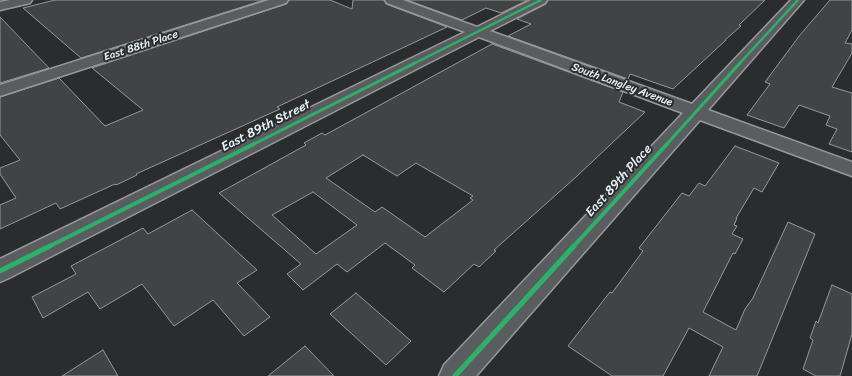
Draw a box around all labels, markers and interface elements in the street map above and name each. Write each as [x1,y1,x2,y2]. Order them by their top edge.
street label: East 88th Place [102,28,180,64]
street label: South Langley Avenue [570,61,674,109]
street label: East 89th Street [219,97,313,155]
street label: East 89th Place [583,142,655,220]

